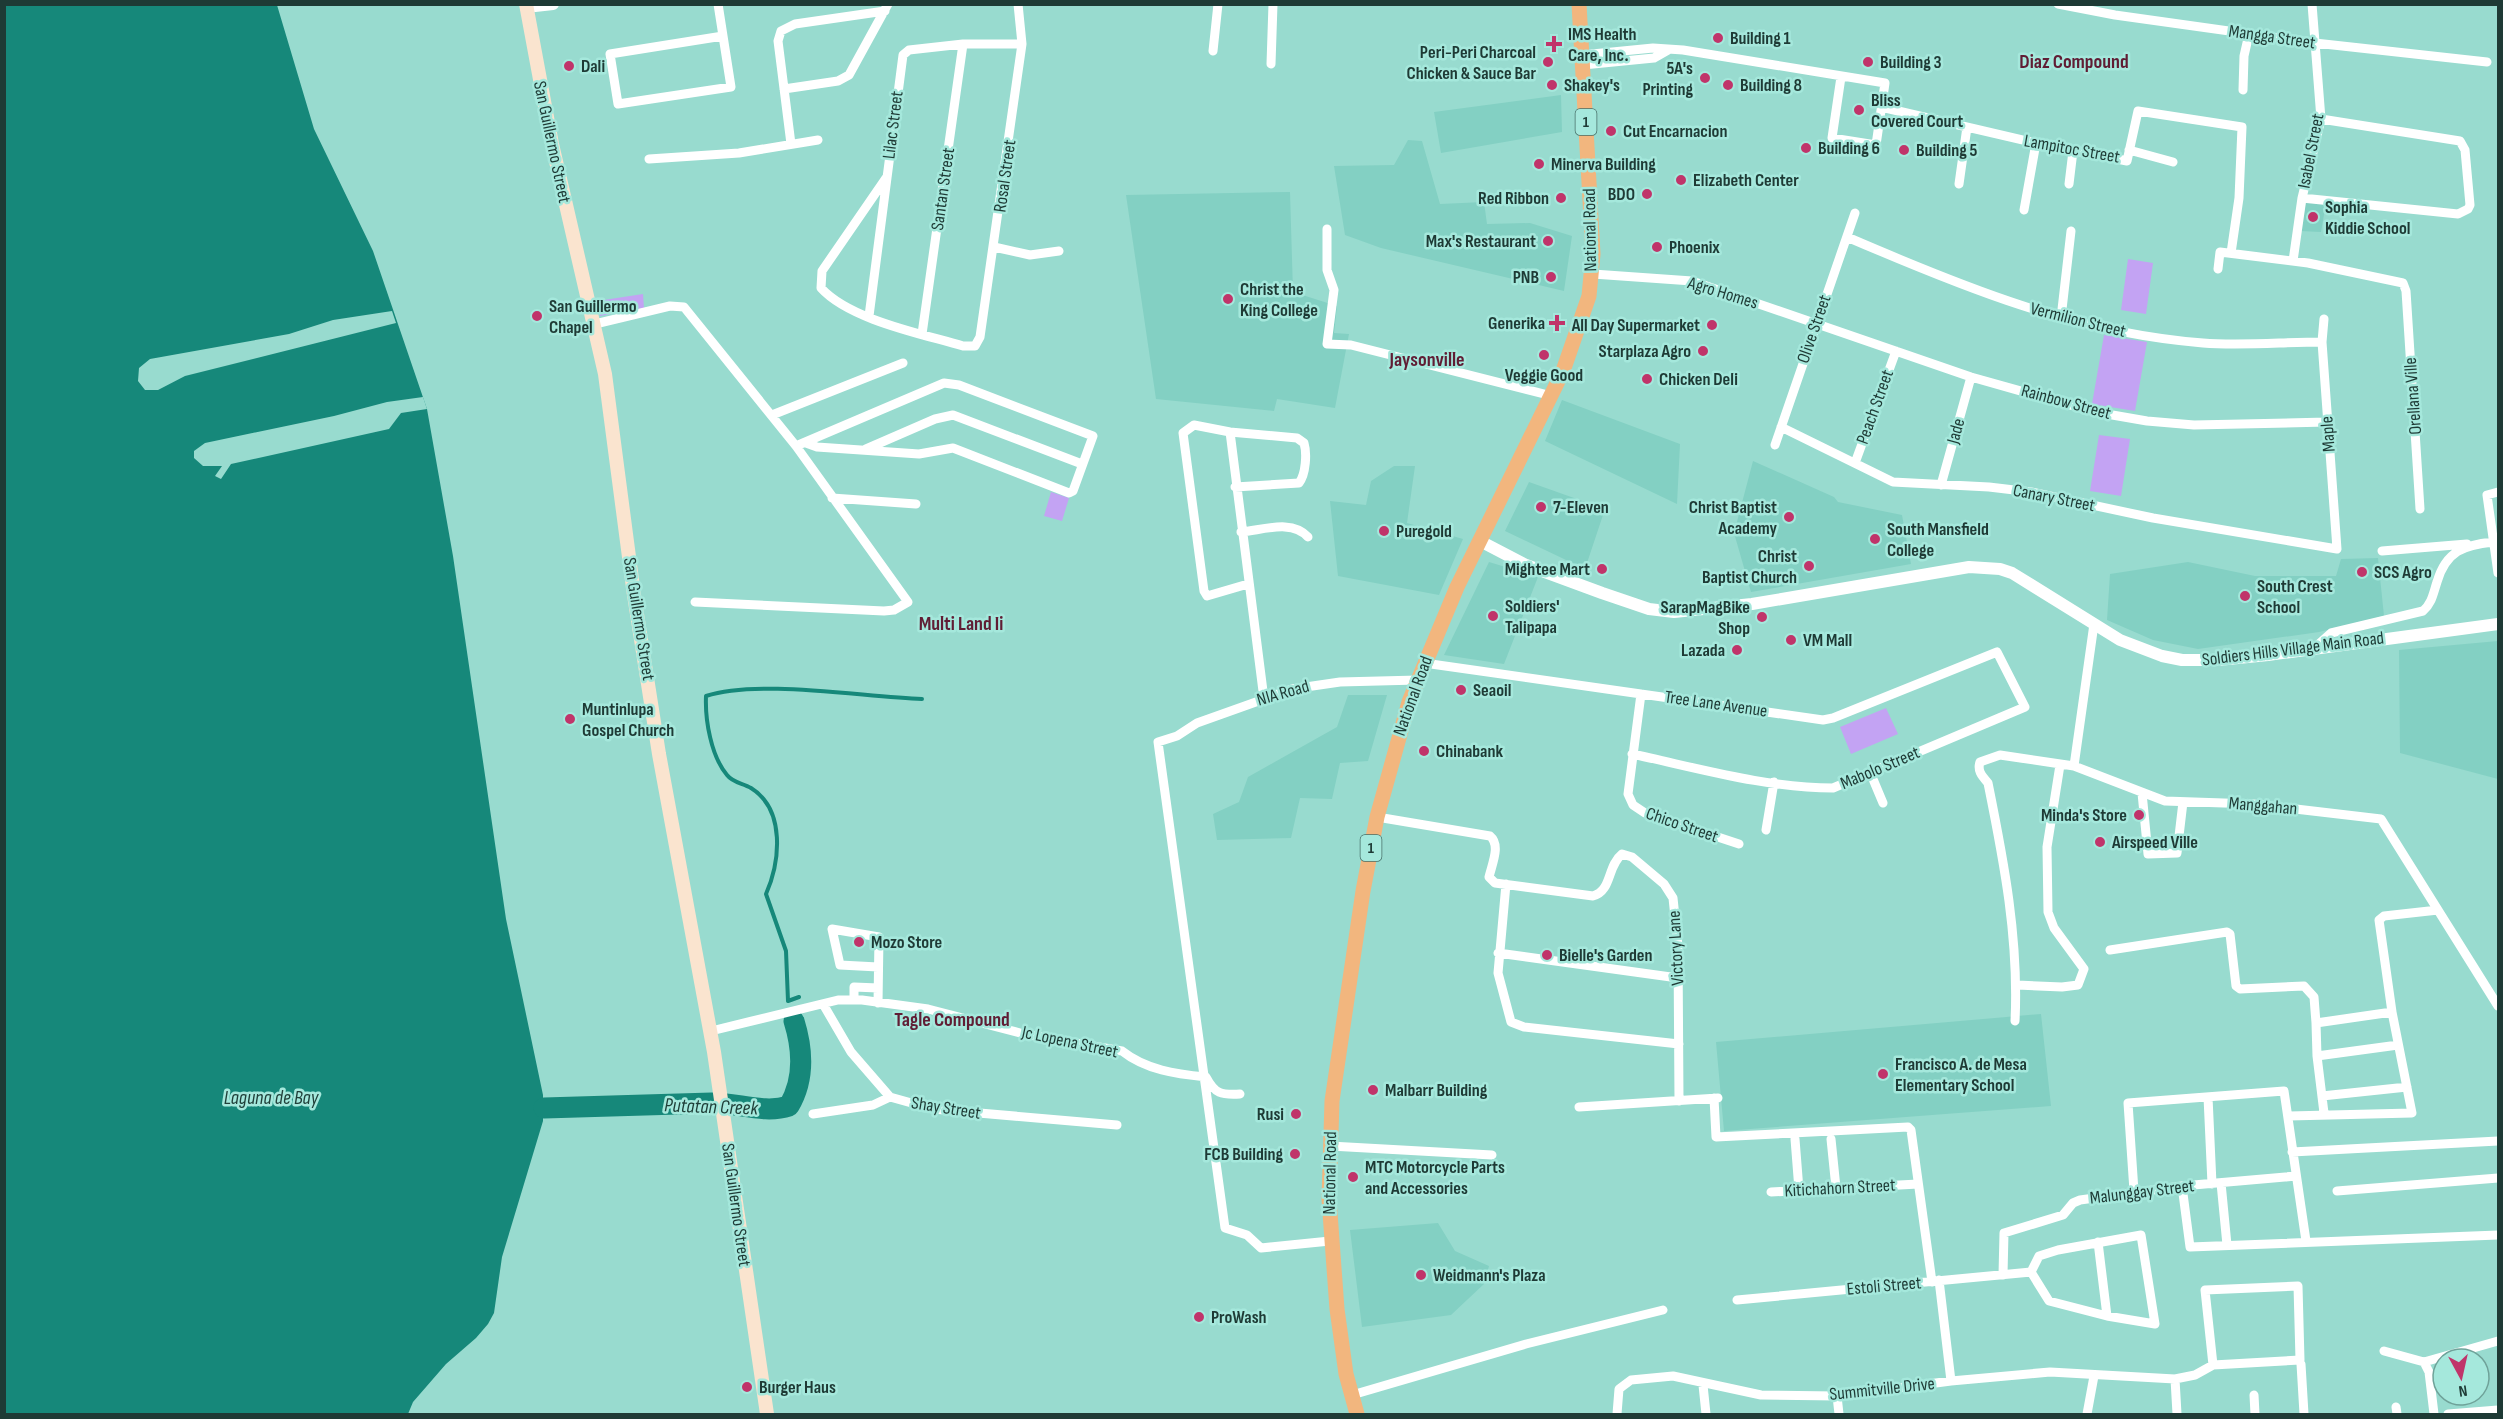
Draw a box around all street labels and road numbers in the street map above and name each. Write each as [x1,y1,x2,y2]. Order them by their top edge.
street label: Mangga Street [2227,21,2317,54]
street label: San Guillermo Street [529,79,575,205]
street label: Lilac Street [878,89,908,160]
road number: 1 [1576,109,1596,135]
street label: Isabel Street [2293,111,2329,190]
street label: Lampitoc Street [2023,130,2122,168]
street label: Rosal Street [990,138,1021,214]
street label: Santan Street [927,146,959,232]
street label: National Road [1579,188,1601,272]
street label: Agro Homes [1684,272,1761,314]
street label: Olive Street [1793,292,1836,366]
street label: Vermilion Street [2028,298,2129,342]
street label: Orellana Ville [2400,357,2426,435]
street label: Peach Street [1852,367,1898,447]
street label: Rainbow Street [2019,380,2114,424]
street label: Maple [2316,415,2340,453]
street label: Jade [1942,416,1969,447]
street label: Canary Street [2011,480,2097,516]
street label: San Guillermo Street [619,556,659,682]
street label: Soldiers Hills Village Main Road [2201,627,2385,671]
street label: National Road [1389,653,1437,739]
street label: NIA Road [1254,676,1312,710]
street label: Tree Lane Avenue [1663,686,1769,722]
street label: Mabolo Street [1837,742,1923,794]
street label: Manggahan [2228,793,2298,819]
street label: Chico Street [1643,803,1721,847]
road number: 1 [1360,835,1382,861]
street label: Victory Lane [1664,910,1688,986]
street label: Jc Lopena Street [1019,1021,1121,1063]
street label: Shay Street [910,1092,983,1124]
street label: National Road [1319,1131,1341,1215]
street label: San Guillermo Street [717,1142,755,1268]
street label: Kitichahorn Street [1784,1175,1897,1201]
street label: Malunggay Street [2089,1175,2196,1209]
street label: Estoli Street [1846,1272,1923,1300]
street label: Summitville Drive [1828,1373,1936,1405]

